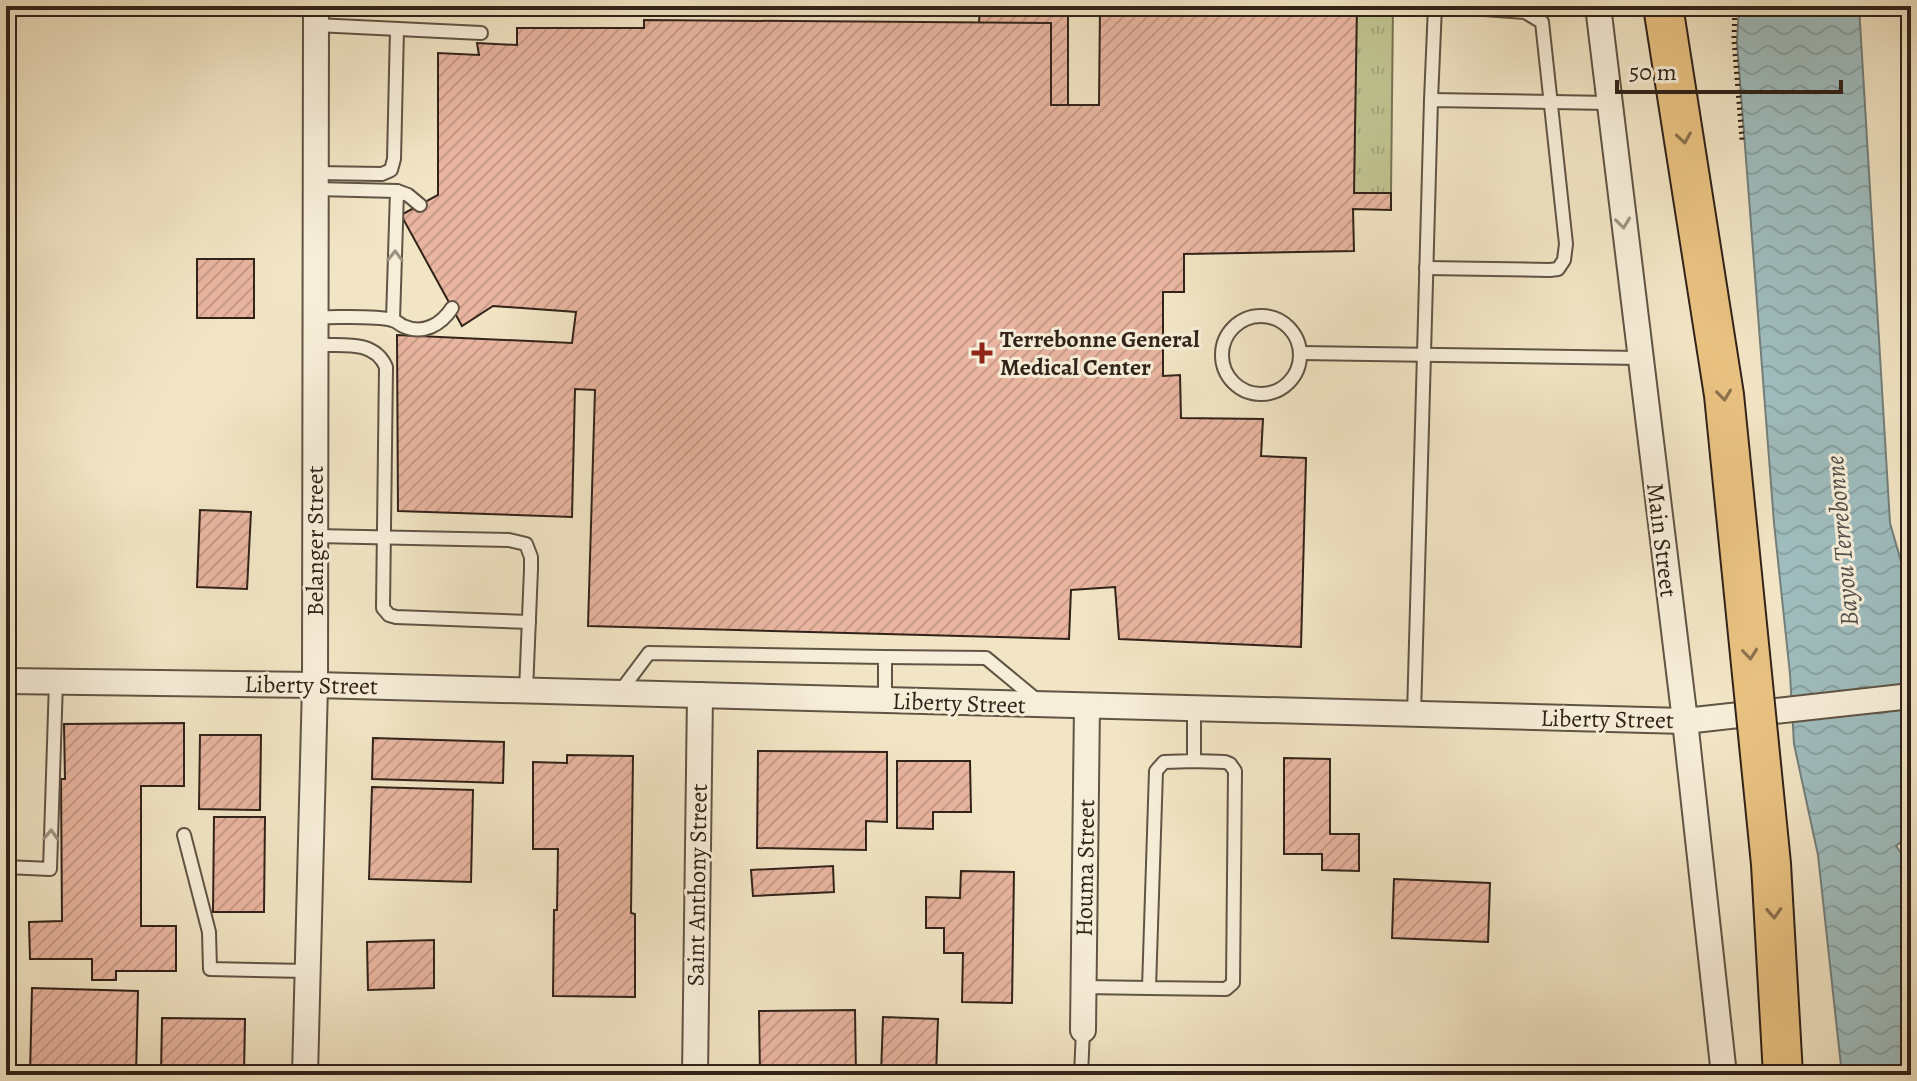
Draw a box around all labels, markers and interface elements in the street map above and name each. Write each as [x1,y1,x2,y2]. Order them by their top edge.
scale bar [1617,44,1841,94]
text: 50 m [1629,56,1677,88]
one-way arrow [1675,132,1692,145]
one-way arrow [1615,216,1632,229]
one-way arrow [386,249,404,262]
place label: Terrebonne General Medical Center [1000,323,1200,383]
marker: Terrebonne General Medical Center [971,342,993,364]
one-way arrow [1715,388,1732,402]
water label: Bayou Terrebonne [1817,454,1867,628]
street label: Belanger Street [299,466,331,616]
street label: Main Street [1639,481,1685,599]
one-way arrow [1742,648,1759,661]
street label: Liberty Street [244,668,378,702]
street label: Liberty Street [892,685,1026,721]
street label: Liberty Street [1540,702,1674,736]
street label: Saint Anthony Street [679,783,715,987]
street label: Houma Street [1068,799,1102,937]
one-way arrow [43,828,60,841]
one-way arrow [1765,907,1782,920]

